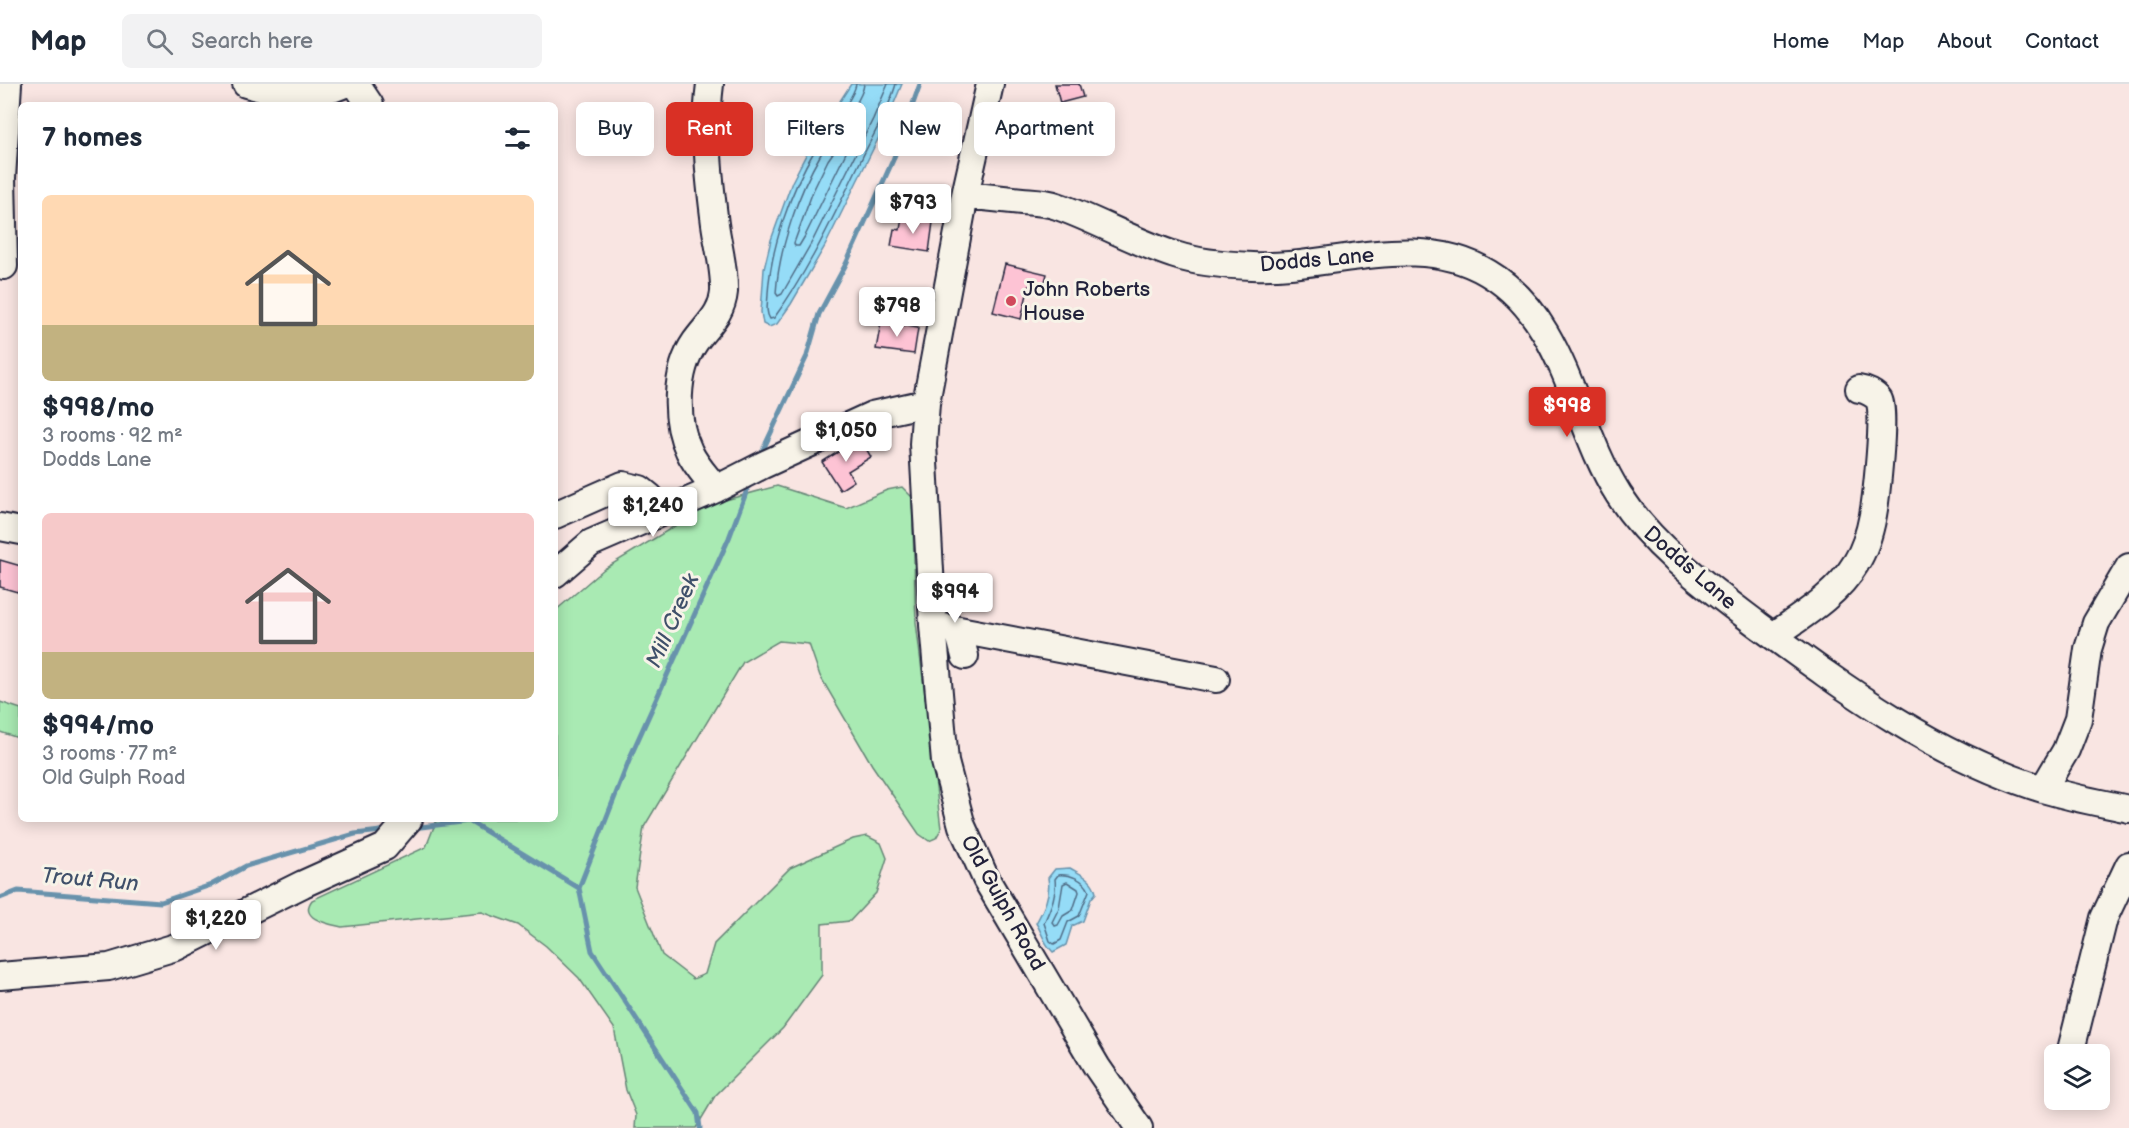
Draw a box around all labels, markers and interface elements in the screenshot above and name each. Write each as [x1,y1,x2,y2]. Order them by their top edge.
search box [122,14,542,68]
text: Map [30,25,86,58]
icon: search [143,25,176,58]
text: Search here [191,28,313,55]
text: Home [1772,29,1829,54]
text: Map [1862,29,1904,54]
text: About [1937,29,1992,54]
text: Contact [2025,29,2099,54]
chip: Buy [576,102,654,156]
chip: Rent [666,102,753,156]
chip: Filters [765,102,866,156]
chip: New [878,102,962,156]
chip: Apartment [974,102,1115,156]
icon: filters [501,122,534,155]
text: 7 homes [42,123,142,154]
pin: $793 [877,184,949,235]
text: $793 [889,191,937,215]
icon: home [234,234,342,342]
street label: Dodds Lane [1259,243,1375,277]
place label: John Roberts House [1023,277,1150,326]
pin: $798 [861,287,933,338]
text: $798 [873,294,921,318]
marker: John Roberts House [1004,294,1018,308]
pin: $998 [1531,387,1603,438]
text: $998/mo [42,393,154,424]
text: $998 [1543,394,1591,418]
pin: $1,050 [797,412,895,463]
text: $1,050 [815,419,877,443]
text: 3 rooms · 92 m² [42,424,183,448]
text: Dodds Lane [42,448,151,472]
pin: $1,240 [604,487,702,538]
text: $1,240 [622,494,684,518]
street label: Dodds Lane [1639,521,1741,615]
icon: home [234,552,342,660]
water label: Mill Creek [640,569,706,672]
pin: $994 [919,573,991,624]
text: $994 [931,580,979,604]
text: $994/mo [42,711,154,742]
text: 3 rooms · 77 m² [42,742,177,766]
text: Old Gulph Road [42,766,185,790]
street label: Old Gulph Road [956,831,1050,975]
water label: Trout Run [40,862,140,898]
pin: $1,220 [167,900,265,951]
text: $1,220 [185,907,247,931]
map controls [2044,1044,2110,1110]
button: layers [2044,1044,2110,1110]

